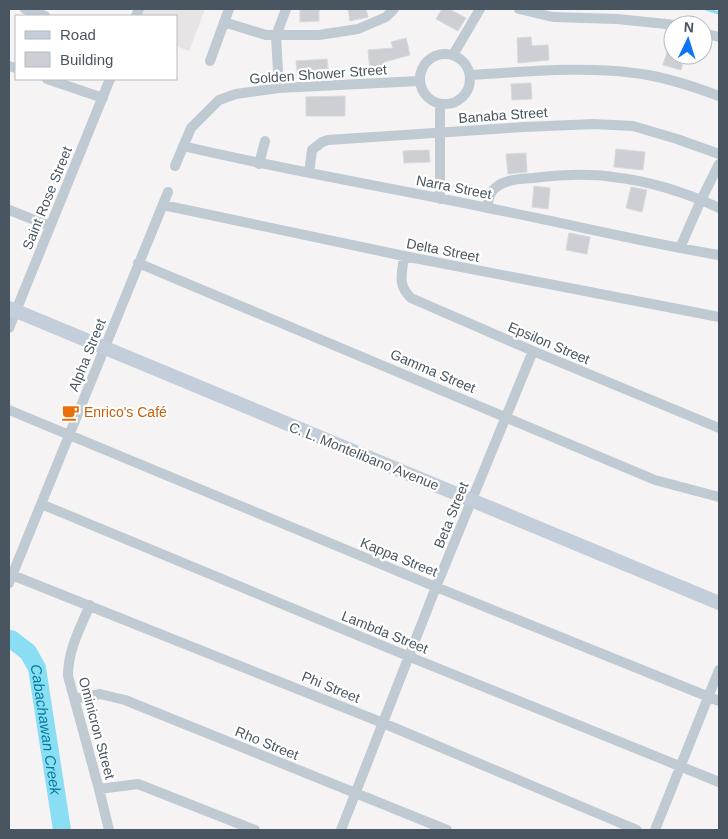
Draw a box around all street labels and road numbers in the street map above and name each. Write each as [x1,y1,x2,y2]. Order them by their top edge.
street label: Golden Shower Street [249,61,387,87]
street label: Banaba Street [458,104,548,126]
street label: Saint Rose Street [19,144,75,252]
street label: Narra Street [415,172,493,202]
street label: Delta Street [405,235,481,265]
street label: Alpha Street [65,316,109,394]
street label: Epsilon Street [506,319,592,367]
street label: Gamma Street [388,346,478,396]
street label: C. L. Montelibano Avenue [287,419,441,493]
street label: Beta Street [430,479,472,550]
street label: Kappa Street [358,534,440,580]
street label: Lambda Street [339,607,431,657]
street label: Phi Street [299,668,363,706]
street label: Ominicron Street [76,675,118,781]
street label: Rho Street [233,723,301,763]

